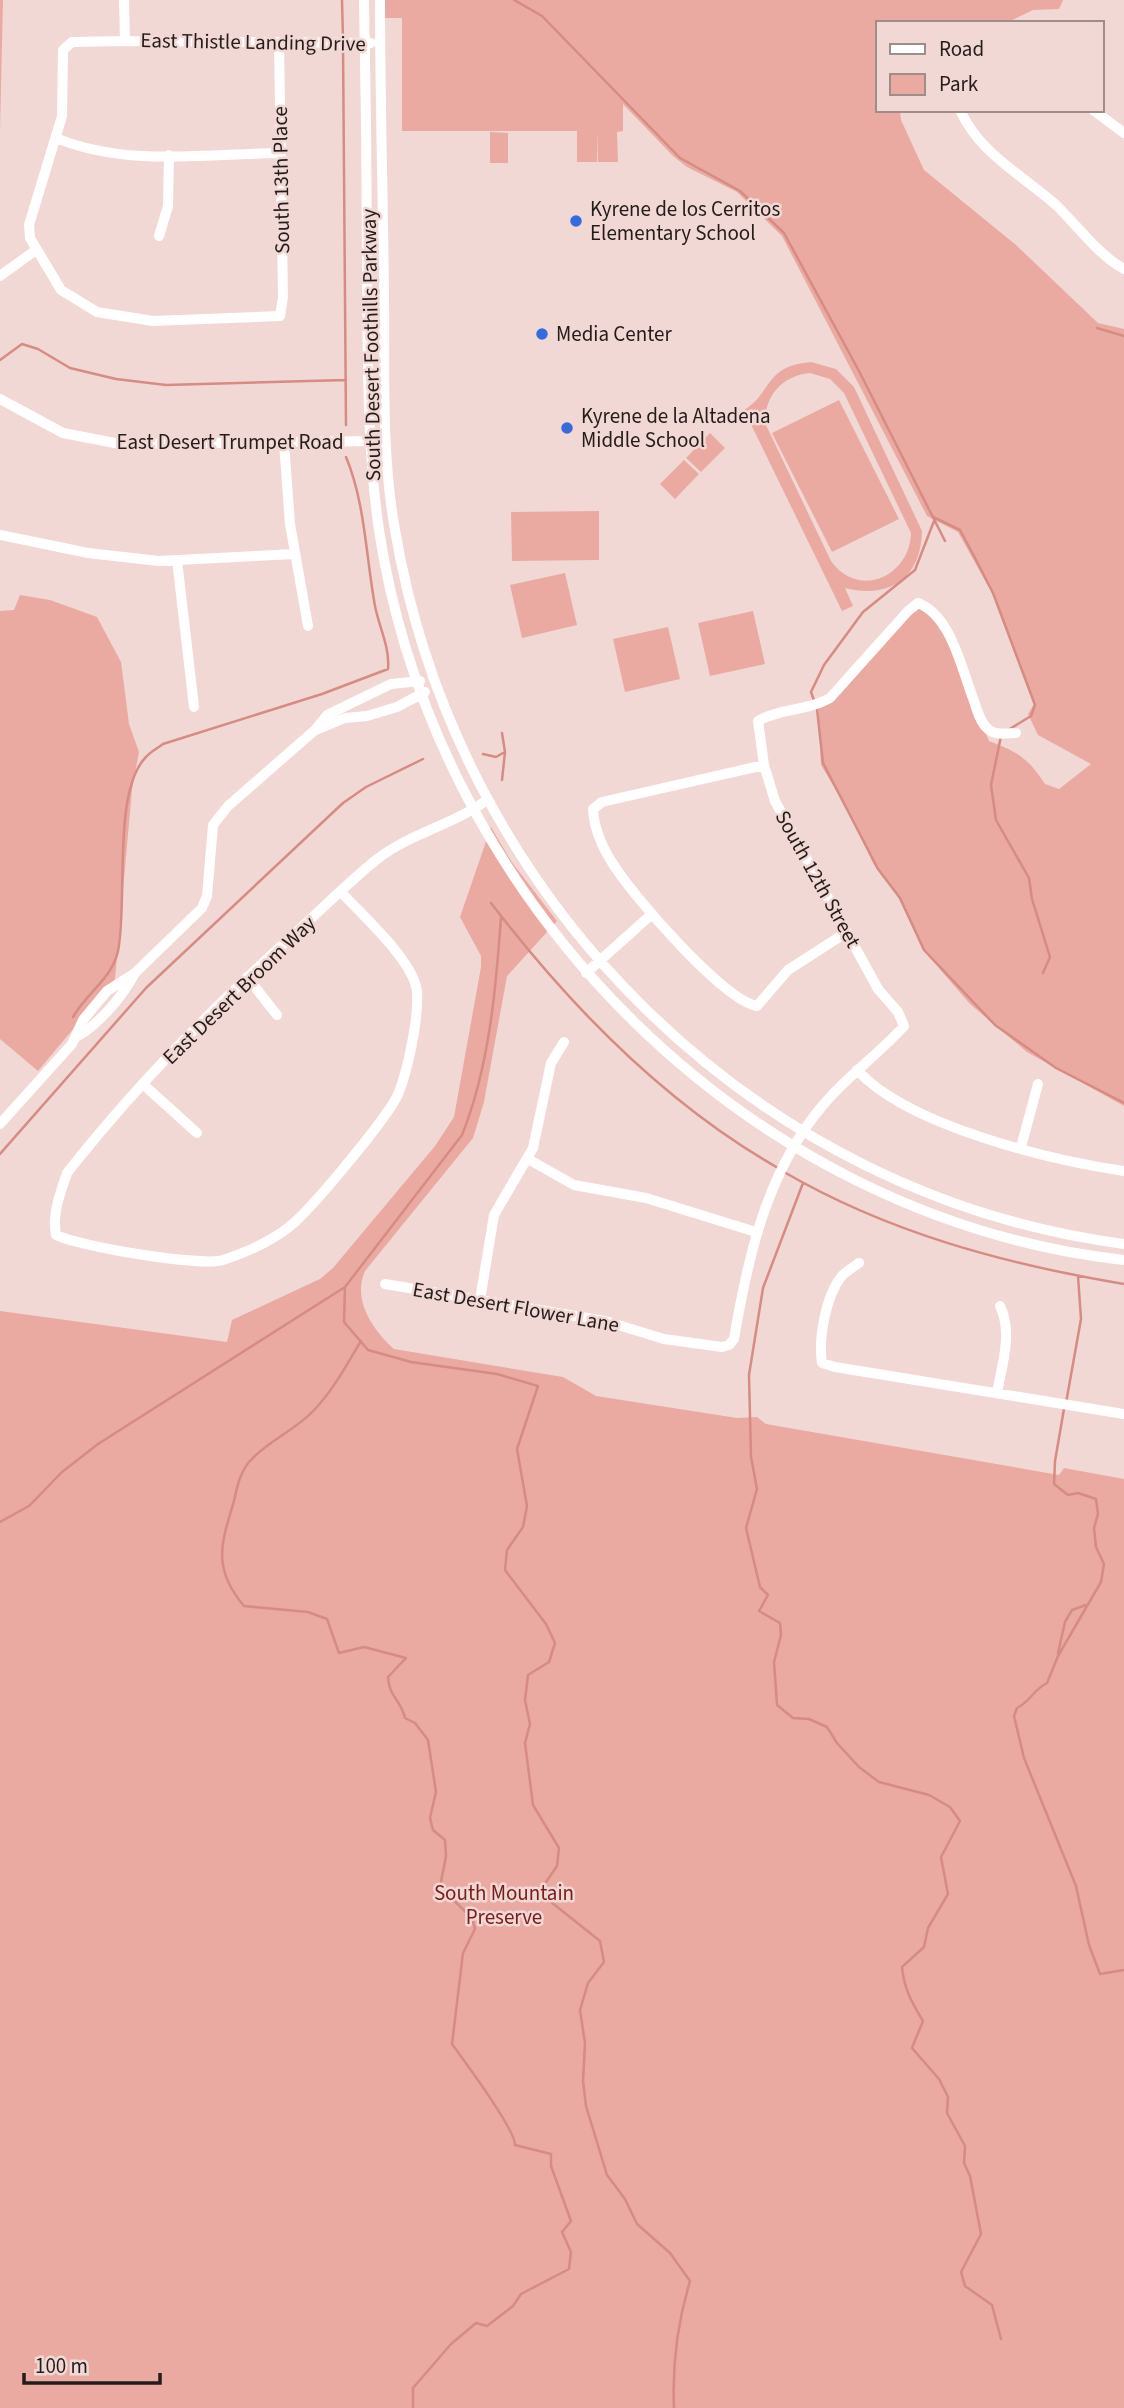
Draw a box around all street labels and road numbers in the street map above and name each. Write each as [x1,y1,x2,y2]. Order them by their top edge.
street label: East Thistle Landing Drive [140,25,366,59]
street label: South 13th Place [265,106,297,254]
street label: South Desert Foothills Parkway [354,208,388,481]
street label: East Desert Trumpet Road [116,427,344,457]
street label: South 12th Street [768,805,868,953]
street label: East Desert Broom Way [156,909,323,1071]
street label: East Desert Flower Lane [410,1274,622,1340]

